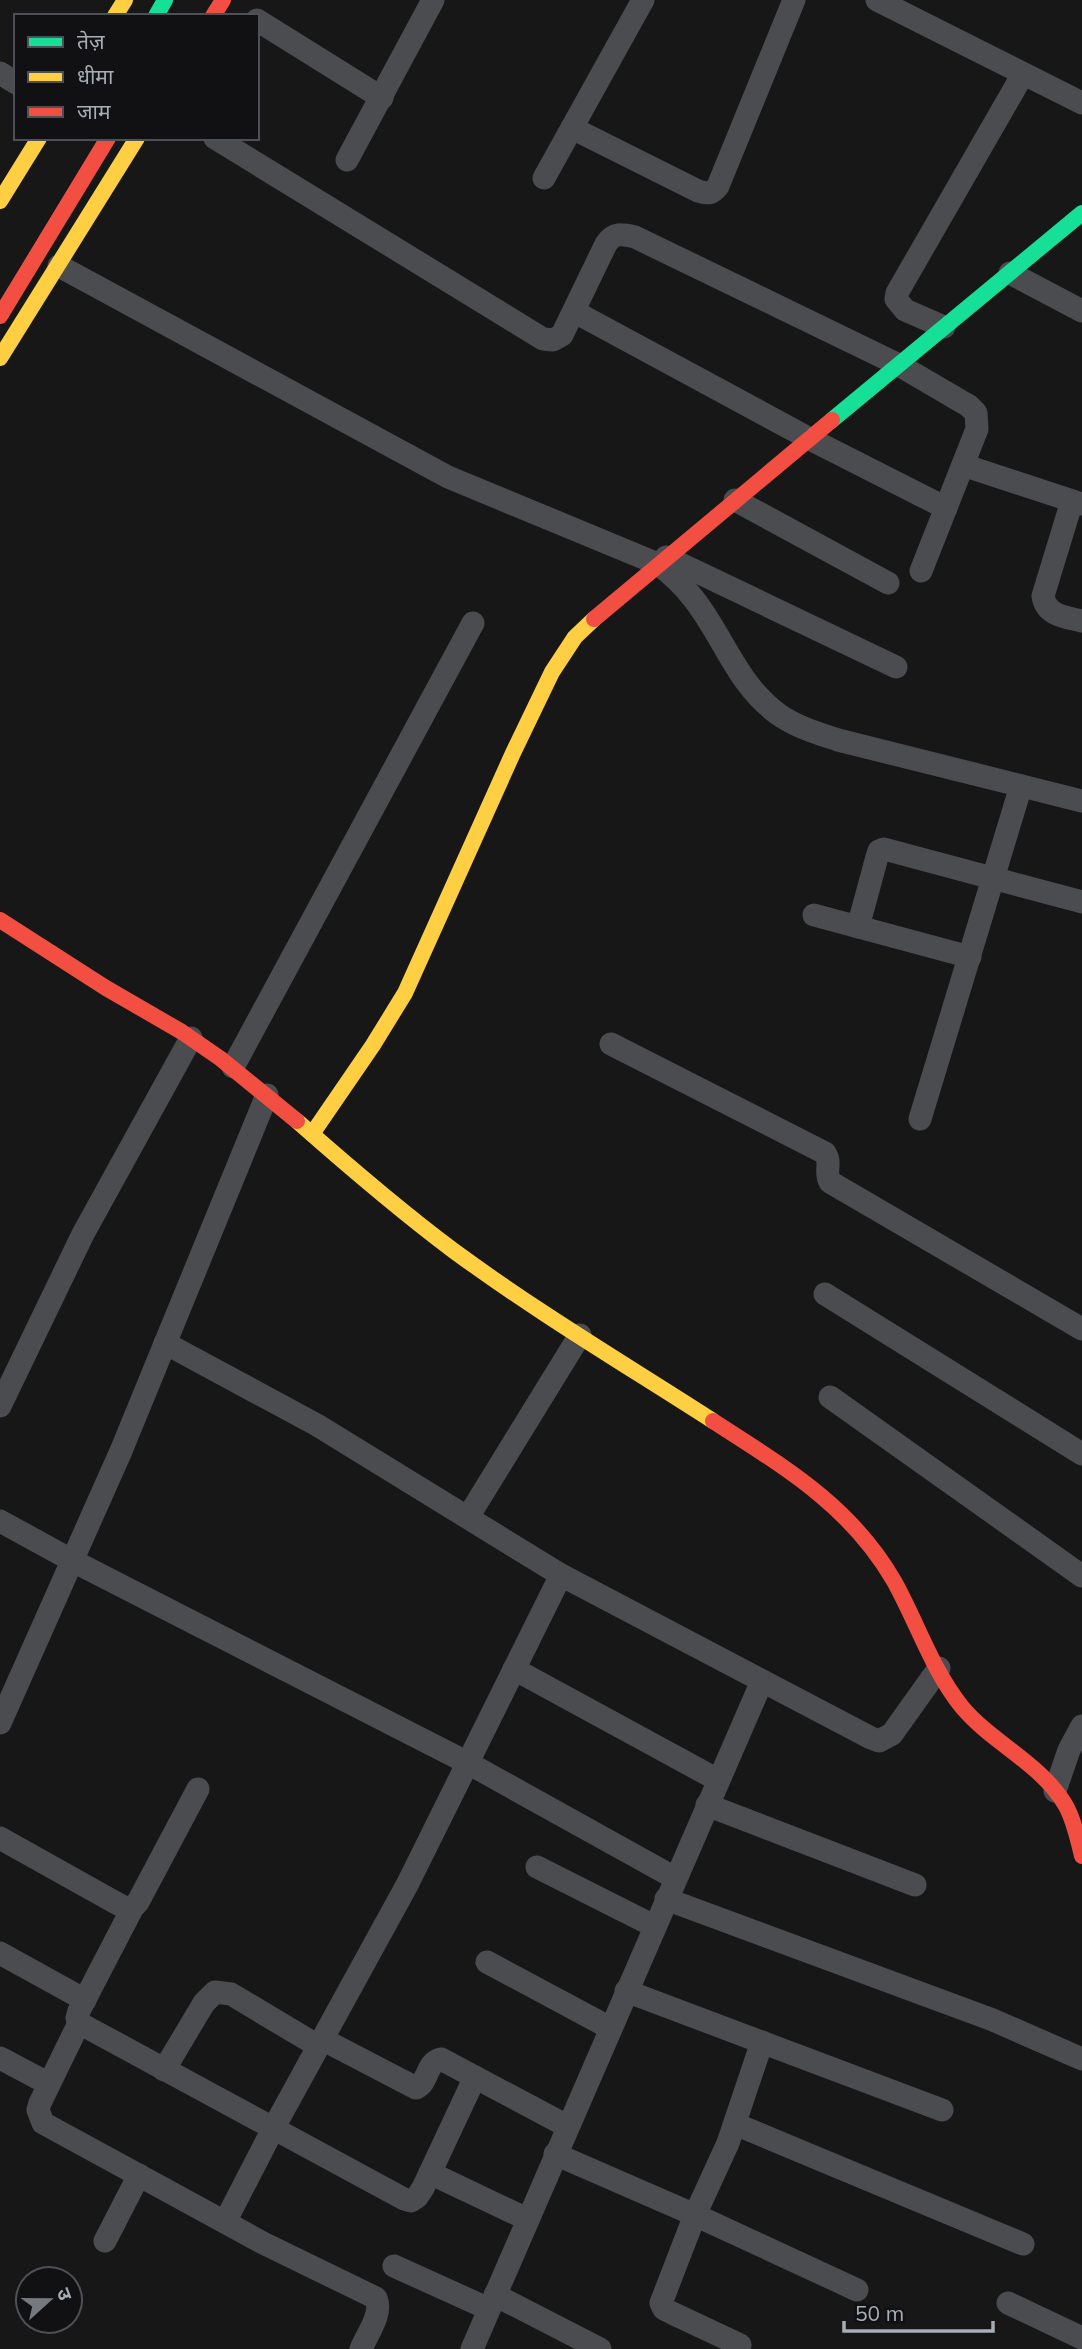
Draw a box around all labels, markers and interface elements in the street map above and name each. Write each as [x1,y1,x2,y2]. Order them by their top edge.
legend [14,14,259,140]
text: तेज़ [77,28,105,54]
text: धीमा [77,63,114,89]
text: जाम [77,98,111,124]
north arrow [14,2265,84,2335]
text: उ [52,2284,78,2304]
scale bar [844,2290,993,2334]
text: 50 m [855,2300,904,2326]

